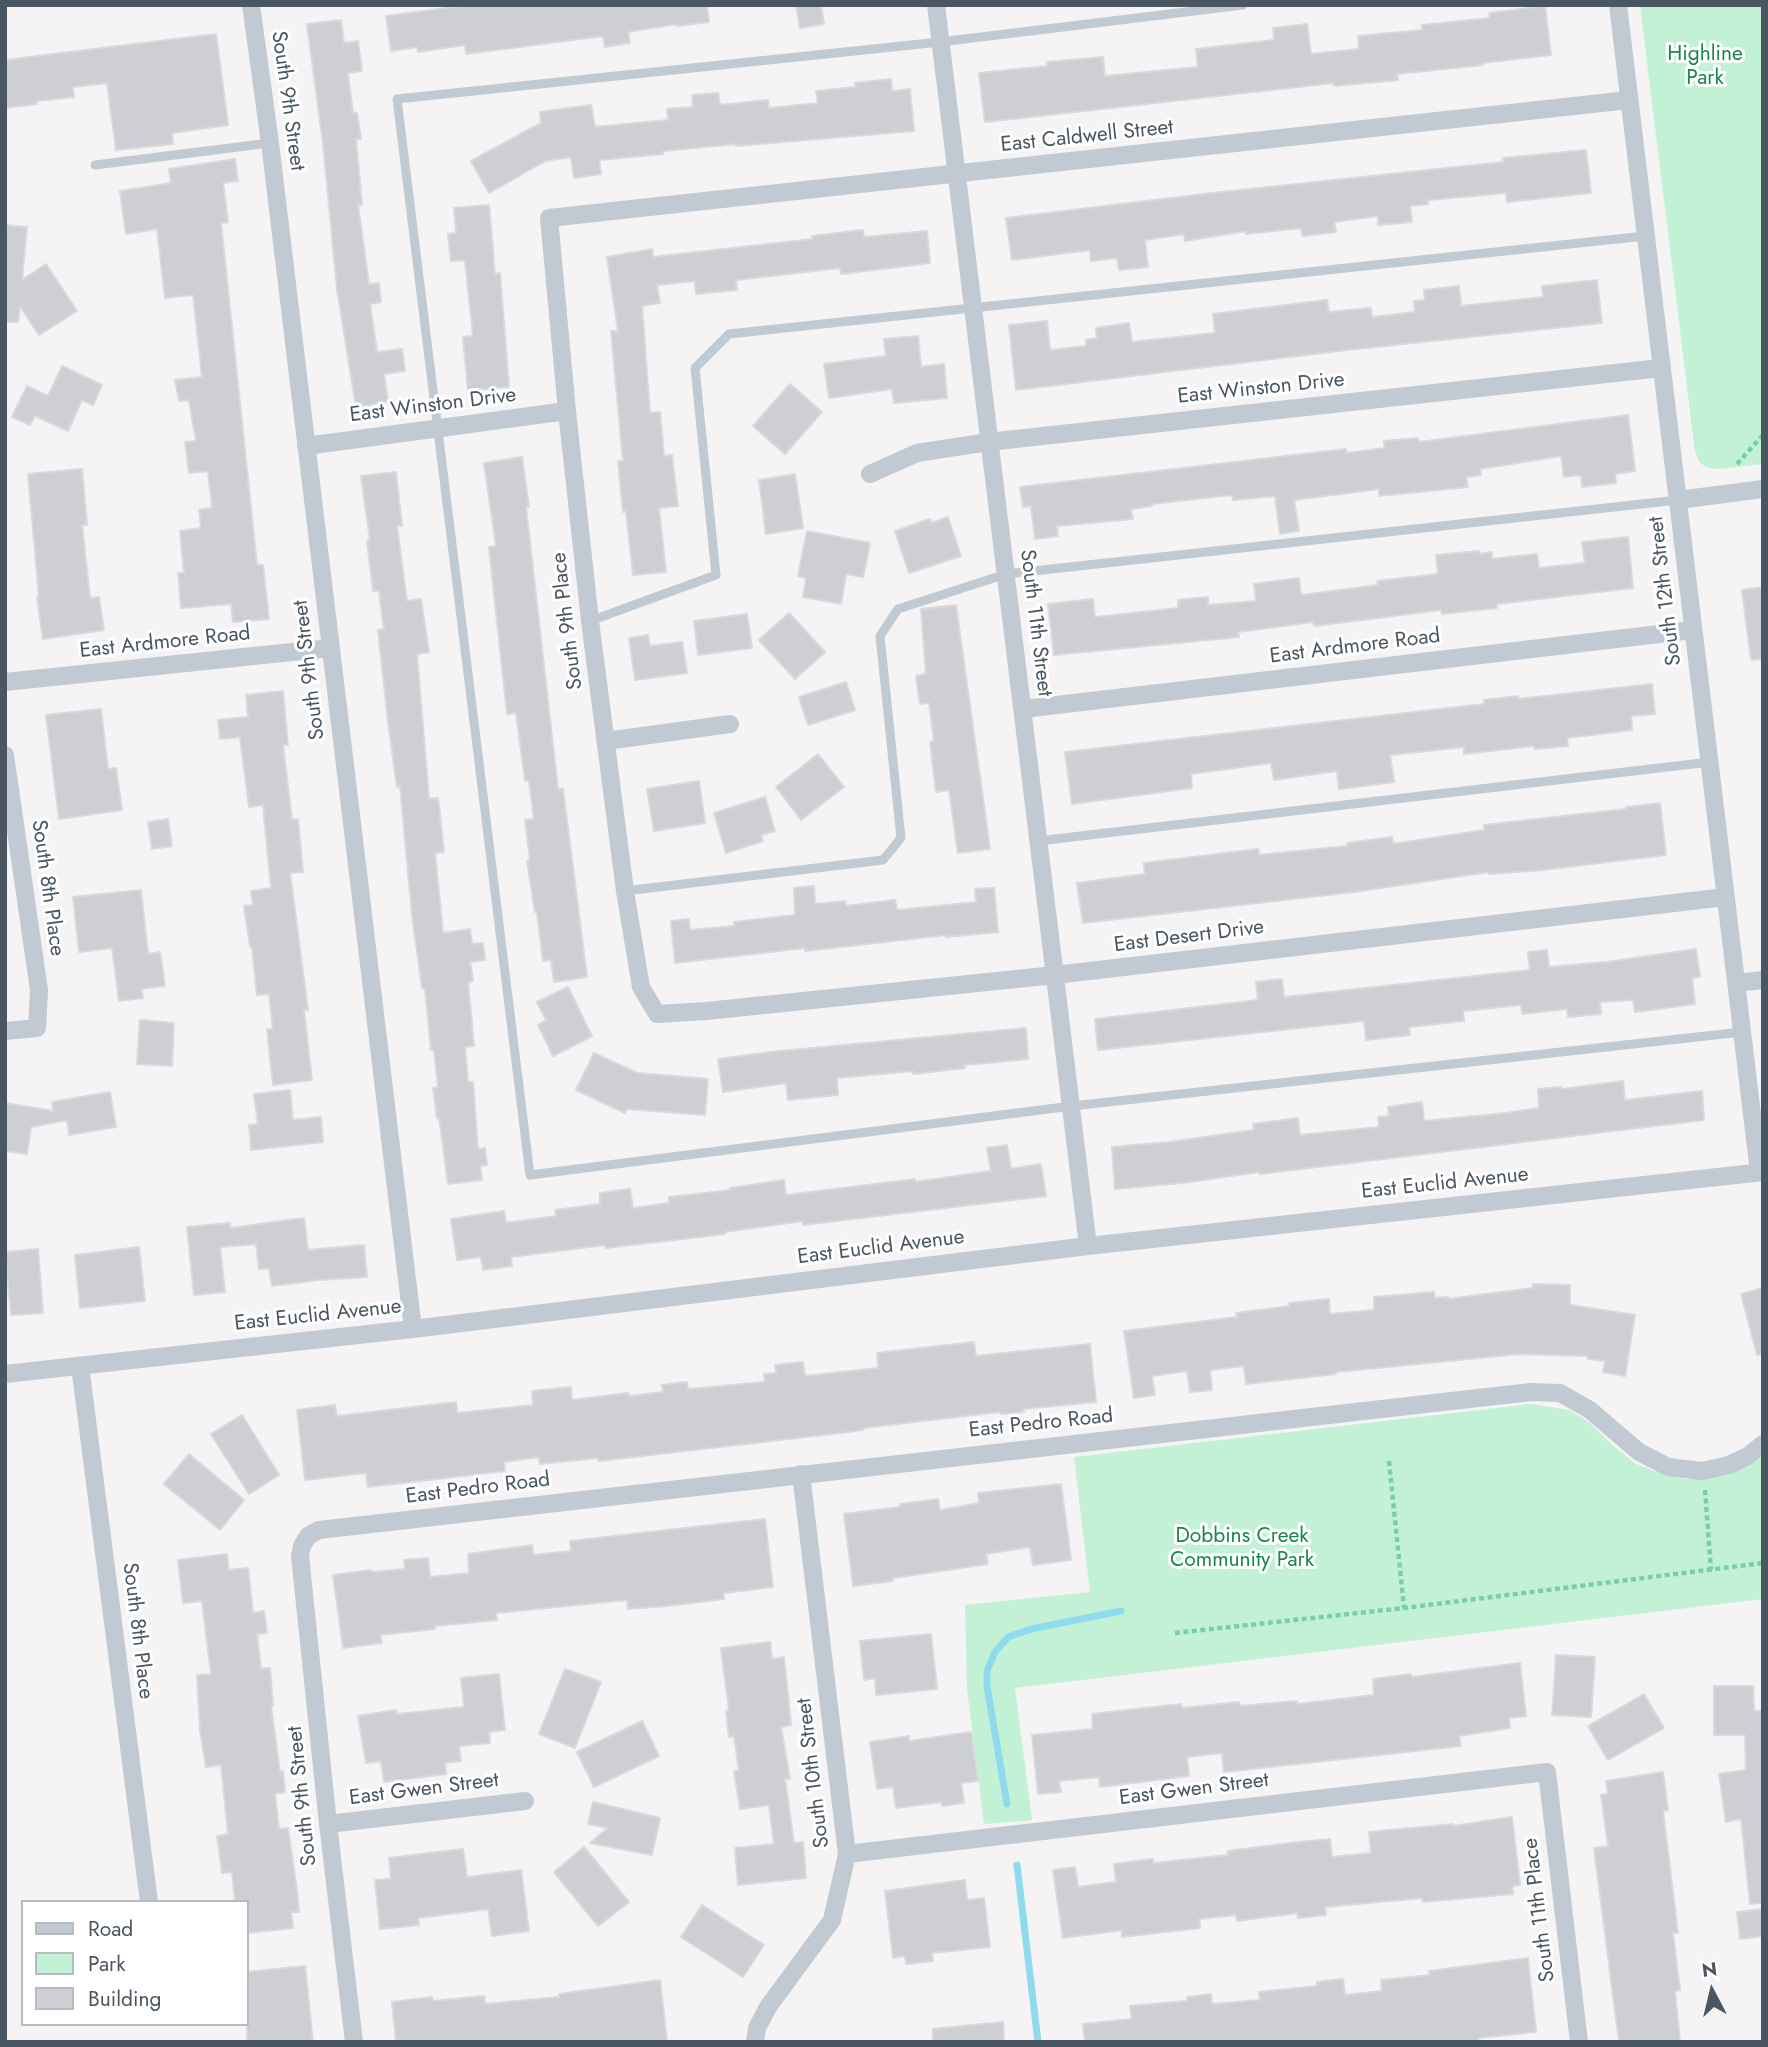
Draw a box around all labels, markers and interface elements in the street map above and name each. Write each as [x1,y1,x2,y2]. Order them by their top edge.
street label: South 9th Street [265,29,309,173]
park label: Highline Park [1667,42,1743,92]
street label: East Caldwell Street [999,115,1175,159]
street label: East Winston Drive [1176,368,1346,410]
street label: East Winston Drive [348,383,518,429]
street label: South 12th Street [1644,515,1688,667]
street label: South 11th Street [1013,548,1057,698]
street label: South 9th Place [547,551,589,691]
street label: South 9th Street [289,599,331,741]
street label: East Ardmore Road [78,621,252,665]
street label: East Ardmore Road [1268,624,1442,670]
street label: South 8th Place [25,818,69,958]
street label: East Desert Drive [1113,915,1265,959]
street label: East Euclid Avenue [1360,1163,1530,1205]
street label: East Euclid Avenue [796,1225,966,1271]
street label: East Euclid Avenue [233,1295,403,1337]
street label: East Pedro Road [968,1404,1114,1444]
street label: East Pedro Road [404,1468,552,1510]
park label: Dobbins Creek Community Park [1170,1524,1314,1574]
street label: South 8th Place [116,1561,158,1701]
street label: South 10th Street [792,1697,836,1849]
street label: South 9th Street [283,1725,323,1867]
street label: East Gwen Street [348,1768,500,1812]
street label: East Gwen Street [1118,1768,1270,1812]
street label: South 11th Place [1519,1837,1561,1983]
legend [21,1900,248,2026]
text: Road [88,1914,133,1944]
text: Park [88,1949,125,1979]
text: N [1700,1955,1719,1984]
north arrow [1677,1956,1747,2026]
text: Building [88,1984,161,2014]

